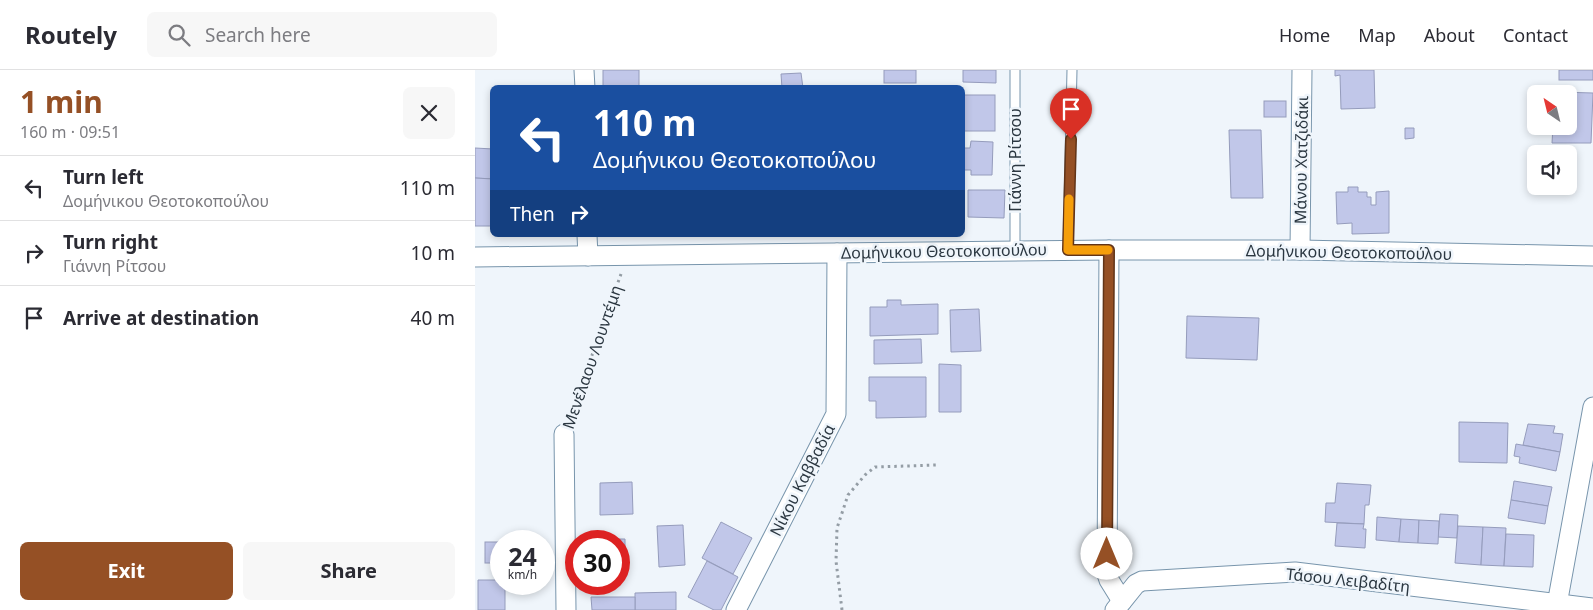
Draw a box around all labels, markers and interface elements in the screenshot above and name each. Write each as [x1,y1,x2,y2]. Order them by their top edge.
search box [147,12,497,57]
text: Routely [25,18,117,51]
icon: search [165,21,193,49]
text: Search here [205,22,311,48]
text: Home [1279,23,1330,47]
text: Map [1358,23,1396,47]
text: About [1424,23,1475,47]
text: Contact [1503,23,1568,47]
text: 1 min [20,81,103,122]
north arrow [1527,85,1577,135]
map controls [1527,85,1577,195]
button: close [403,87,455,139]
pin [1050,88,1092,139]
icon: arrive [1057,95,1085,123]
street label: Μάνου Χατζιδάκι [1289,96,1313,224]
text: 110 m [593,99,696,146]
icon: left [510,105,575,170]
street label: Γιάννη Ρίτσου [1004,108,1026,212]
text: 160 m · 09:51 [20,121,120,143]
text: Δομήνικου Θεοτοκοπούλου [593,144,877,174]
button: sound [1527,145,1577,195]
text: Turn left [63,164,144,190]
icon: left [20,174,48,202]
text: 110 m [400,175,455,201]
text: Δομήνικου Θεοτοκοπούλου [63,190,269,212]
icon: right [565,200,593,228]
text: Then [510,201,555,227]
text: Turn right [63,229,158,255]
street label: Δομήνικου Θεοτοκοπούλου [841,238,1047,264]
icon: right [20,239,48,267]
street label: Δομήνικου Θεοτοκοπούλου [1246,239,1452,265]
text: 10 m [411,240,455,266]
text: Γιάννη Ρίτσου [63,255,166,277]
street label: Μενέλαου Λουντέμη [557,282,627,432]
icon: arrive [20,304,48,332]
text: Arrive at destination [63,305,259,331]
text: 40 m [411,305,455,331]
street label: Νίκου Καββαδία [764,420,840,540]
position arrow [1080,527,1132,579]
speed limit sign: 30 [565,530,630,595]
text: 24 [508,539,537,573]
button: Exit [20,542,233,600]
button: Share [243,542,455,600]
street label: Τάσου Λειβαδίτη [1285,563,1411,597]
text: km/h [508,566,537,583]

